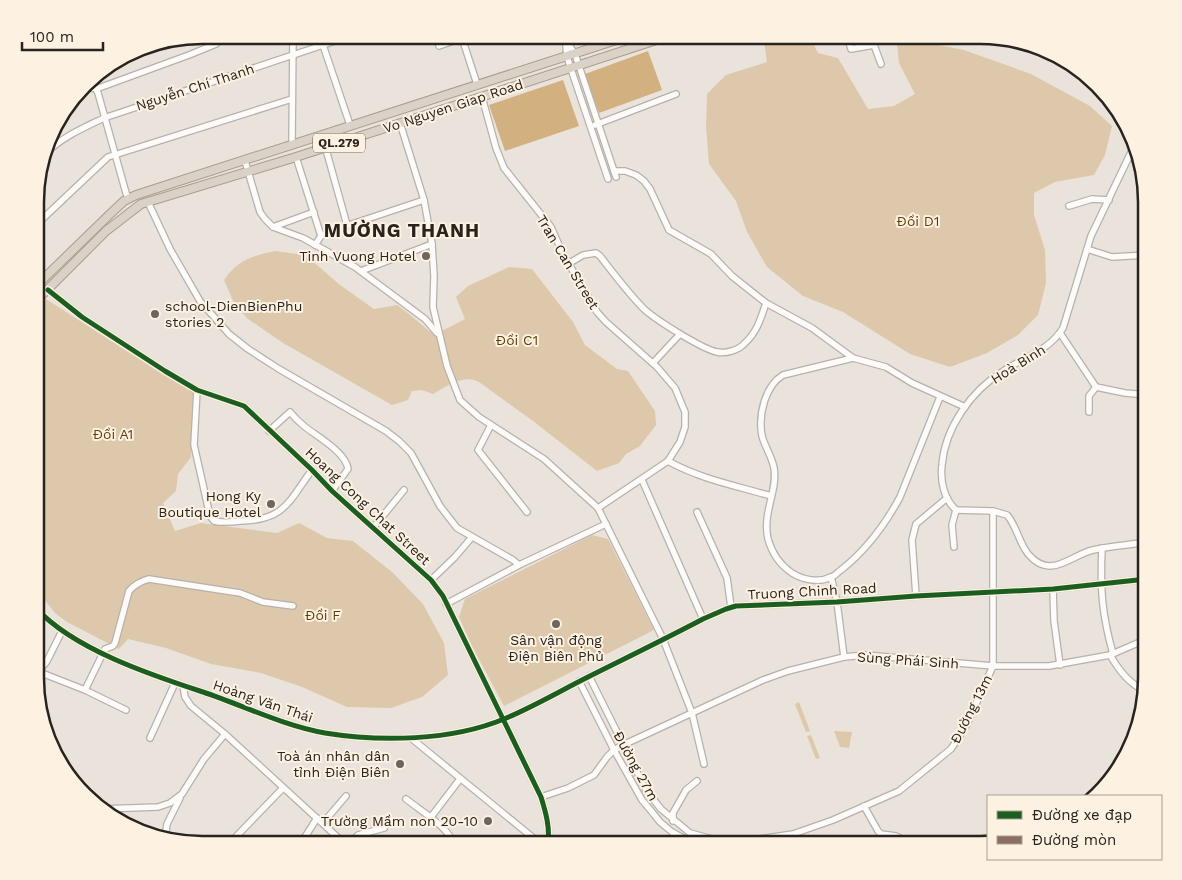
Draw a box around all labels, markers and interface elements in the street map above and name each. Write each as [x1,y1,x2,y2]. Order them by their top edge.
scale bar [22,20,104,52]
text: 100 m [30,28,74,46]
street label: Nguyễn Chí Thanh [134,60,256,114]
street label: Vo Nguyen Giap Road [381,76,525,136]
road number: QL.279 [313,134,365,152]
street label: Tran Can Street [533,212,603,312]
park label: Đồi D1 [897,213,939,229]
district label: MƯỜNG THANH [324,219,480,242]
place label: Tinh Vuong Hotel [299,248,417,264]
marker: Tinh Vuong Hotel [420,250,432,262]
place label: school-DienBienPhu stories 2 [165,298,302,330]
marker: school-DienBienPhu stories 2 [149,308,161,320]
park label: Đồi C1 [496,332,538,348]
street label: Hoà Bình [988,341,1048,387]
park label: Đồi A1 [93,426,133,442]
street label: Hoang Cong Chat Street [302,444,434,568]
place label: Hong Ky Boutique Hotel [158,488,262,520]
marker: Hong Ky Boutique Hotel [265,498,277,510]
street label: Truong Chinh Road [747,580,877,602]
park label: Đồi F [305,607,341,623]
marker: Sân vận động Điện Biên Phủ [550,618,562,630]
place label: Sân vận động Điện Biên Phủ [508,632,604,664]
street label: Sùng Phái Sinh [857,648,959,672]
street label: Đường 13m [947,672,995,746]
street label: Hoàng Văn Thái [211,676,315,726]
street label: Đường 27m [610,728,662,804]
place label: Toà án nhân dân tỉnh Điện Biên [277,748,390,780]
marker: Toà án nhân dân tỉnh Điện Biên [394,758,406,770]
legend [987,795,1162,860]
text: Đường xe đạp [1032,806,1132,824]
place label: Trường Mầm non 20-10 [321,813,478,829]
marker: Trường Mầm non 20-10 [482,815,494,827]
text: Đường mòn [1032,831,1116,849]

